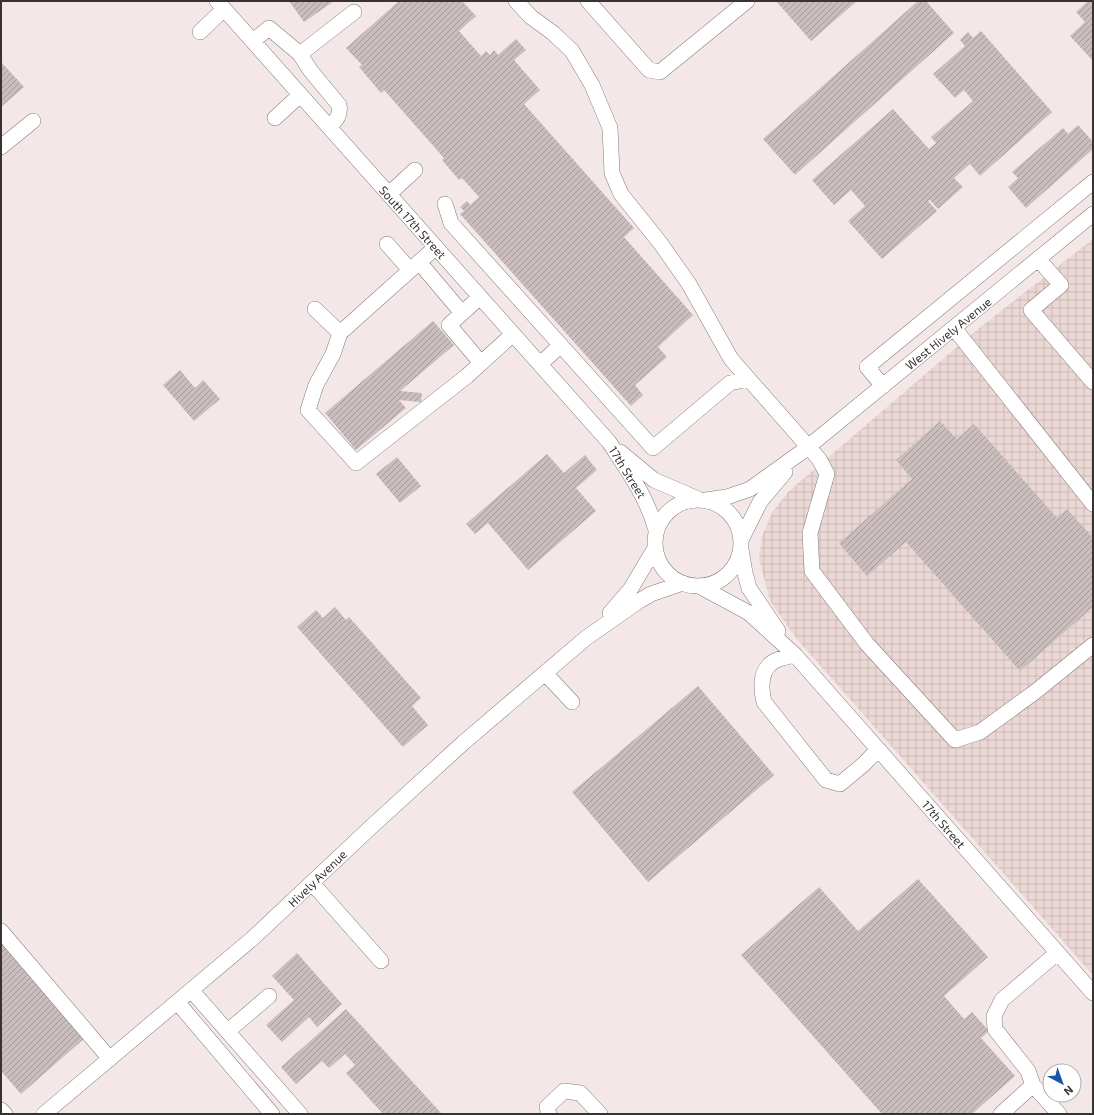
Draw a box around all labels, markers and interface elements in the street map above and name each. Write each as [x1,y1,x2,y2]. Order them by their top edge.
street label: South 17th Street [377,183,450,262]
street label: West Hively Avenue [902,294,994,372]
street label: 17th Street [607,443,650,501]
street label: 17th Street [920,797,969,851]
street label: Hively Avenue [285,847,349,909]
north arrow [1042,1063,1082,1103]
text: N [1062,1083,1076,1098]

